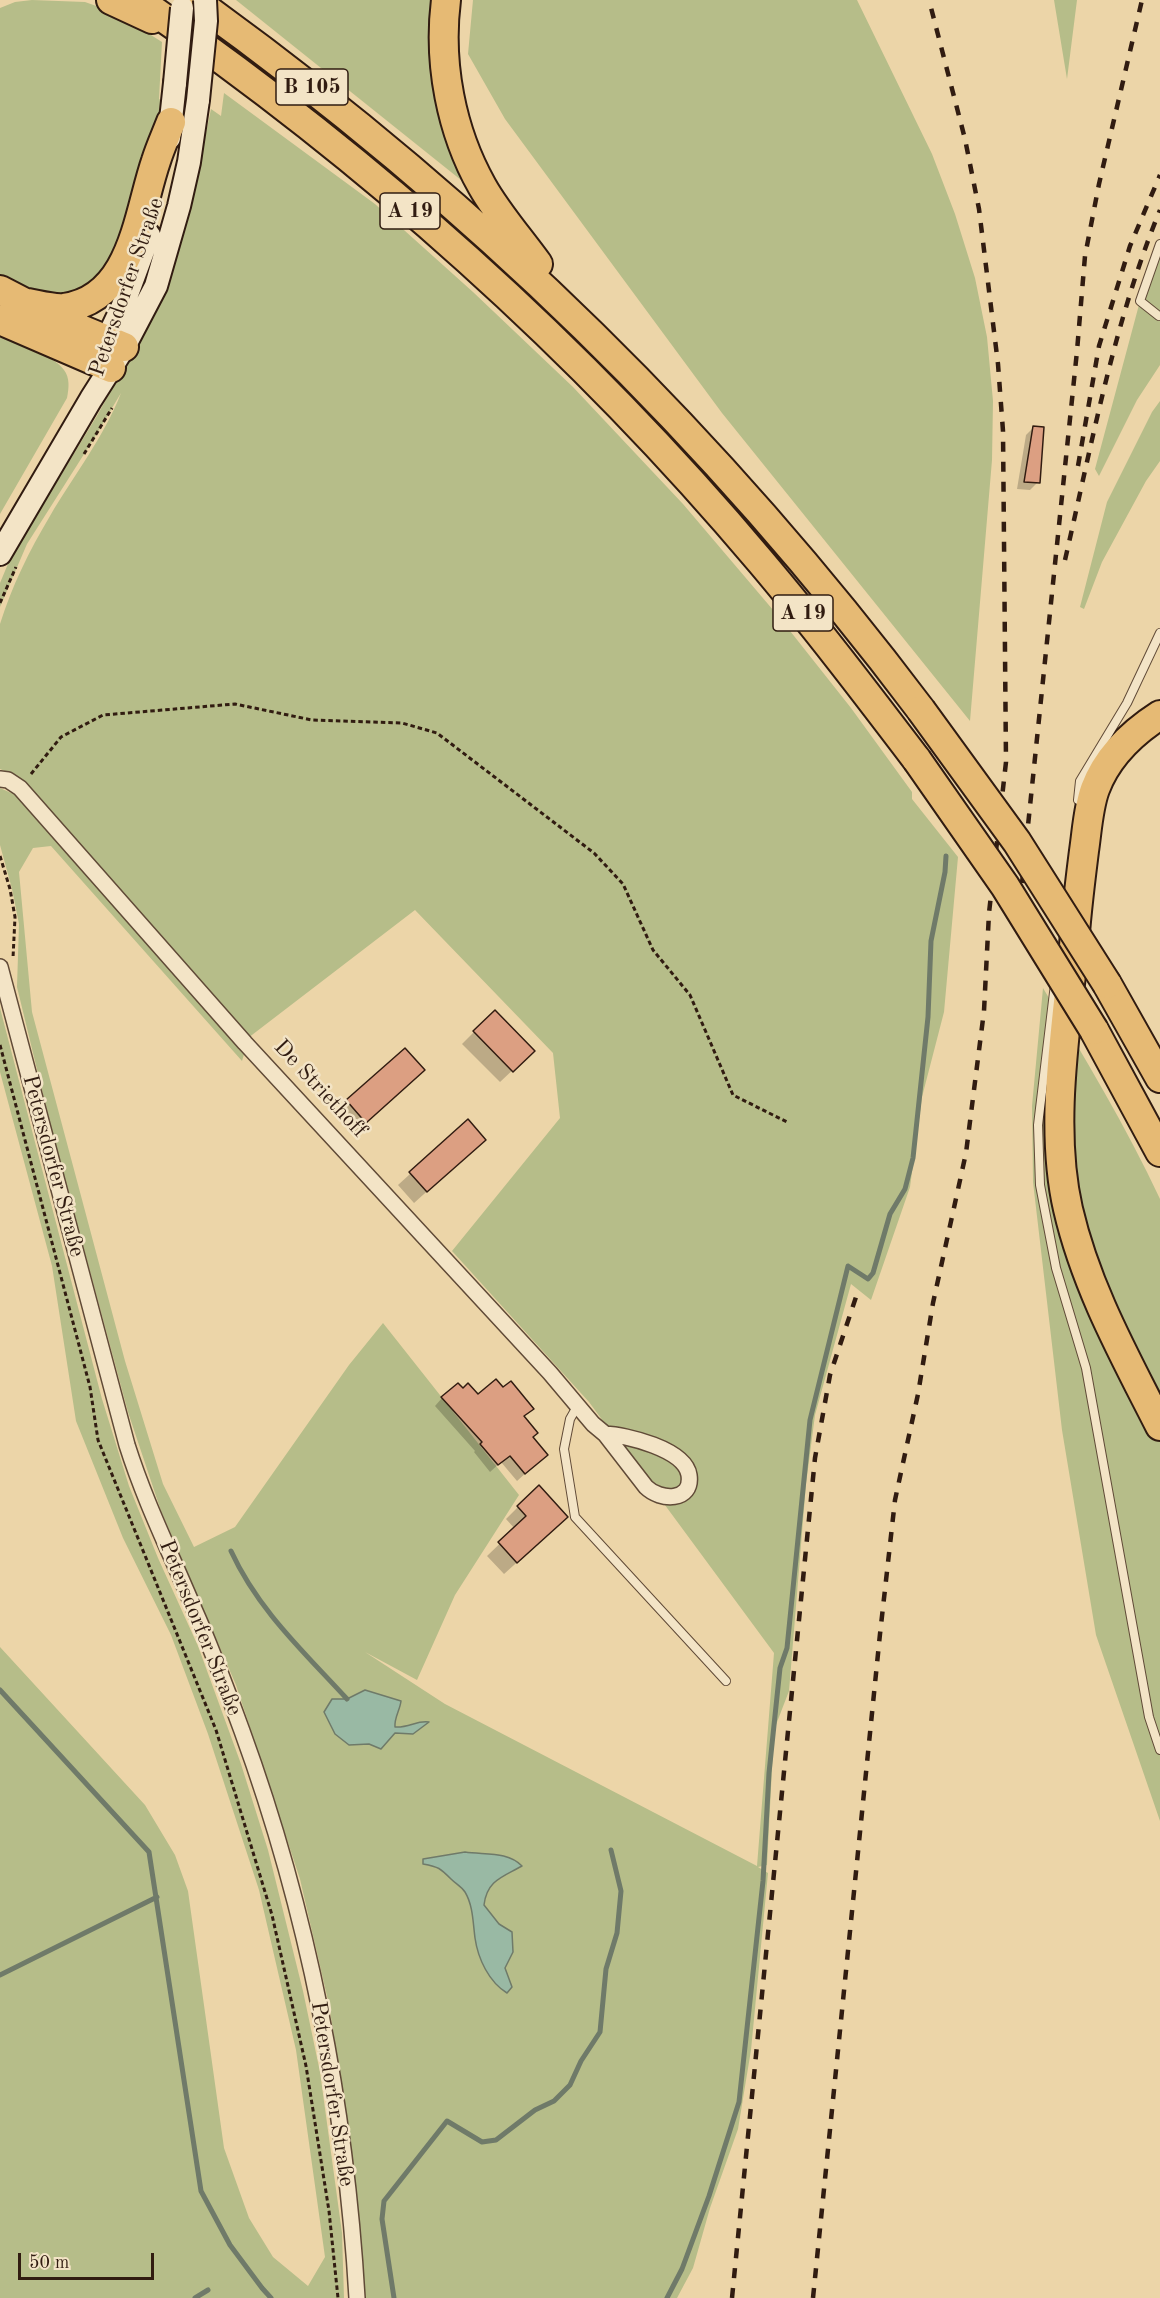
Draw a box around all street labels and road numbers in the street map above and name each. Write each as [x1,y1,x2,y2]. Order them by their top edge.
road number: B 105 [276,69,348,105]
road number: A 19 [380,193,440,229]
street label: Petersdorfer Straße [84,194,170,380]
road number: A 19 [773,595,833,631]
street label: De Striethoff [268,1034,372,1144]
street label: Petersdorfer Straße [16,1072,90,1260]
street label: Petersdorfer Straße [153,1536,247,1720]
street label: Petersdorfer Straße [304,1999,360,2189]

